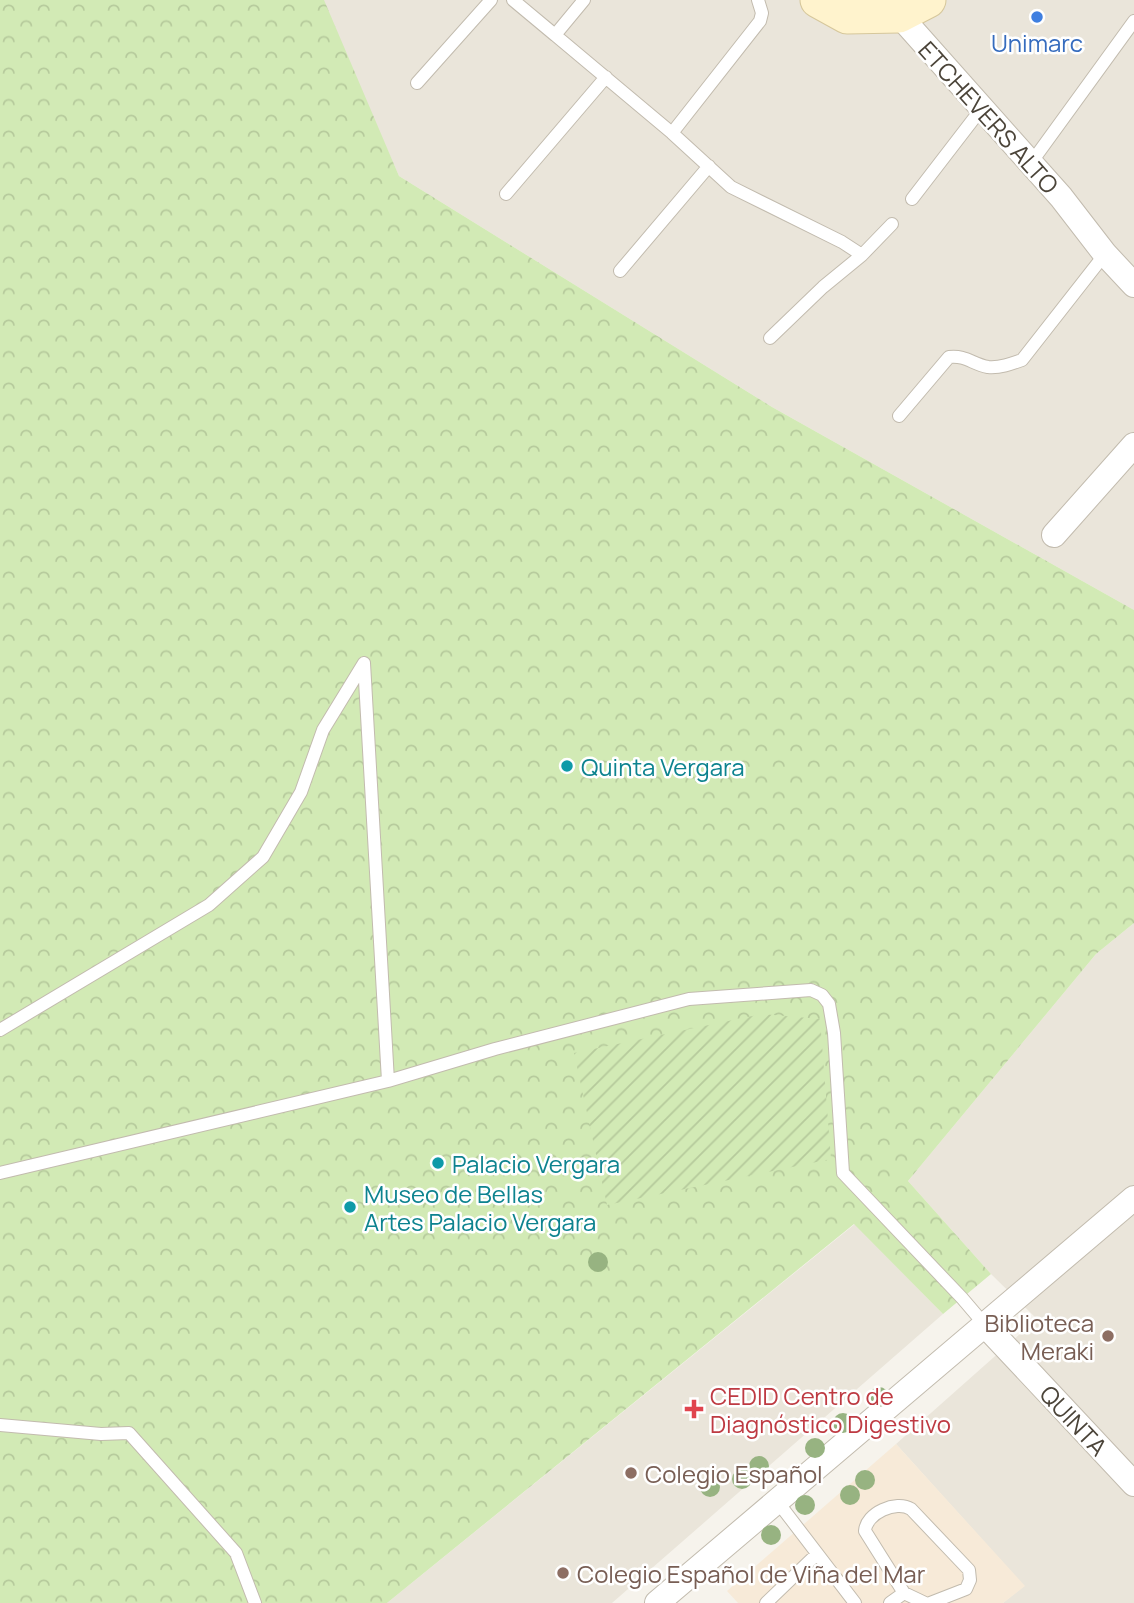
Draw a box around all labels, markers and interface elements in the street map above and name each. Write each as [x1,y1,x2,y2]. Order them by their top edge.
marker: Unimarc [1029,9,1045,25]
place label: Unimarc [991,26,1083,59]
street label: ETCHEVERS ALTO [912,34,1066,200]
place label: Quinta Vergara [581,750,745,783]
marker: Quinta Vergara [559,758,575,774]
place label: Palacio Vergara [452,1147,620,1180]
marker: Palacio Vergara [430,1155,446,1171]
place label: Museo de Bellas Artes Palacio Vergara [364,1177,596,1238]
marker: Museo de Bellas Artes Palacio Vergara [342,1199,358,1215]
place label: Biblioteca Meraki [984,1306,1094,1367]
marker: Biblioteca Meraki [1100,1328,1116,1344]
street label: QUINTA [1033,1378,1115,1462]
place label: CEDID Centro de Diagnóstico Digestivo [710,1379,951,1440]
marker: CEDID Centro de Diagnóstico Digestivo [684,1399,704,1419]
place label: Colegio Español [645,1457,823,1490]
marker: Colegio Español [623,1465,639,1481]
place label: Colegio Español de Viña del Mar [577,1557,926,1590]
marker: Colegio Español de Viña del Mar [555,1565,571,1581]

